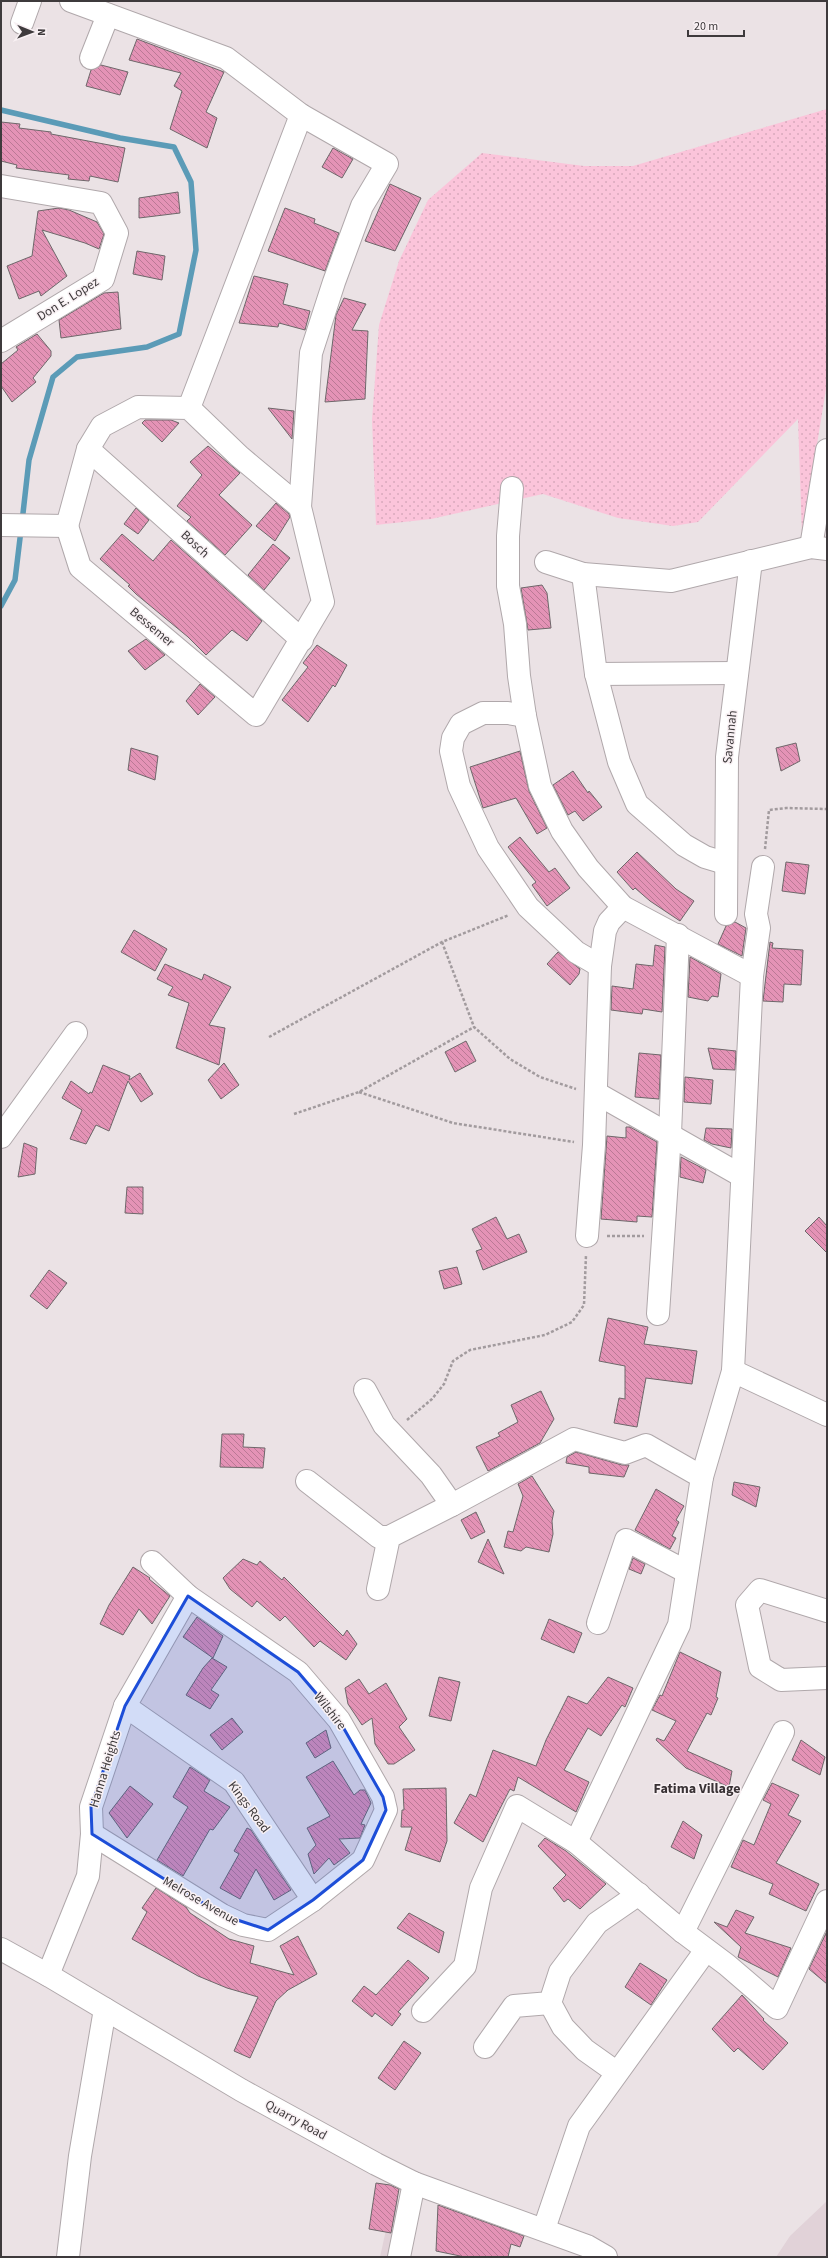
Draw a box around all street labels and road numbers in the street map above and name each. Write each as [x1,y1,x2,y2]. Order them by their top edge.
street label: Don E. Lopez [34,273,103,325]
street label: Bosch [177,526,213,562]
street label: Bessemer [126,603,179,651]
street label: Savannah [718,709,742,765]
street label: Wilshire [310,1688,350,1734]
street label: Hanna Heights [85,1728,125,1810]
street label: Kings Road [224,1777,274,1837]
street label: Melrose Avenue [160,1872,242,1930]
street label: Quarry Road [262,2096,330,2144]

